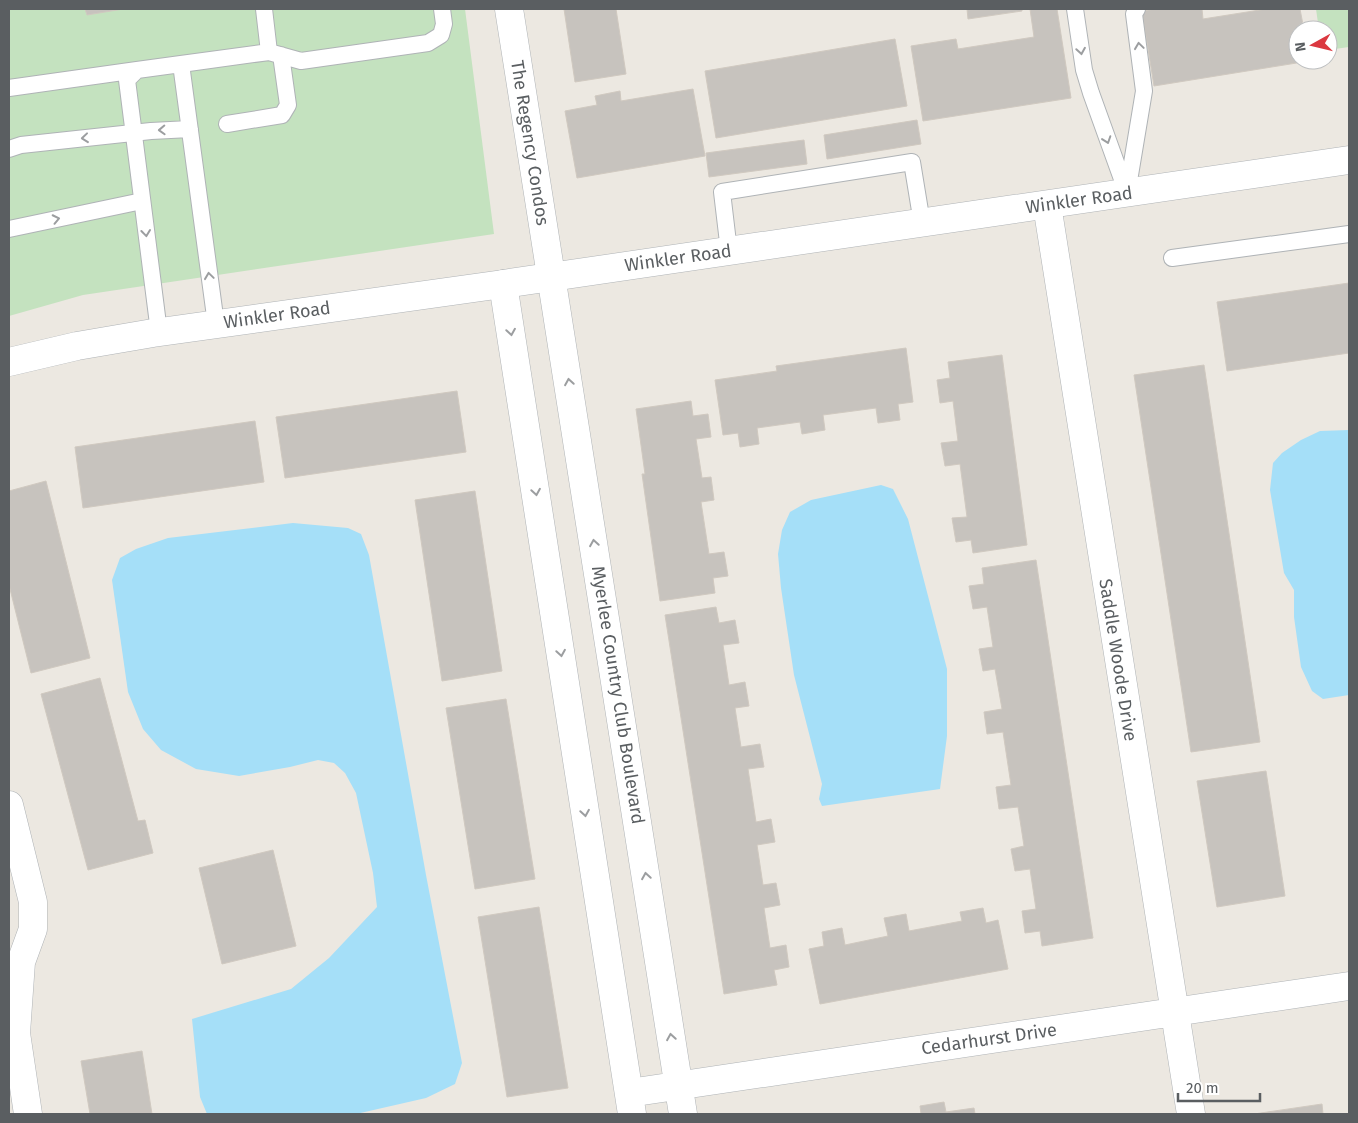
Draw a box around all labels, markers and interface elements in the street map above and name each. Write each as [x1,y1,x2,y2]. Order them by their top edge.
north arrow [1288,20,1338,70]
one-way arrow [1134,41,1144,50]
text: N [1292,41,1310,53]
one-way arrow [1076,47,1086,56]
street label: The Regency Condos [506,59,554,227]
one-way arrow [157,125,165,136]
one-way arrow [81,132,89,143]
one-way arrow [1101,135,1111,143]
street label: Winkler Road [1024,182,1134,218]
one-way arrow [52,214,61,225]
one-way arrow [141,229,151,237]
street label: Winkler Road [623,240,733,276]
one-way arrow [204,271,215,279]
street label: Winkler Road [222,297,332,333]
one-way arrow [505,328,516,336]
one-way arrow [564,378,574,387]
one-way arrow [530,488,540,497]
one-way arrow [589,539,599,547]
street label: Myerlee Country Club Boulevard [587,564,649,826]
street label: Saddle Woode Drive [1094,577,1142,743]
one-way arrow [555,649,565,657]
one-way arrow [580,809,590,818]
one-way arrow [642,872,652,881]
street label: Cedarhurst Drive [920,1019,1058,1059]
one-way arrow [667,1032,677,1041]
scale bar [1178,1070,1260,1102]
text: 20 m [1186,1079,1219,1097]

